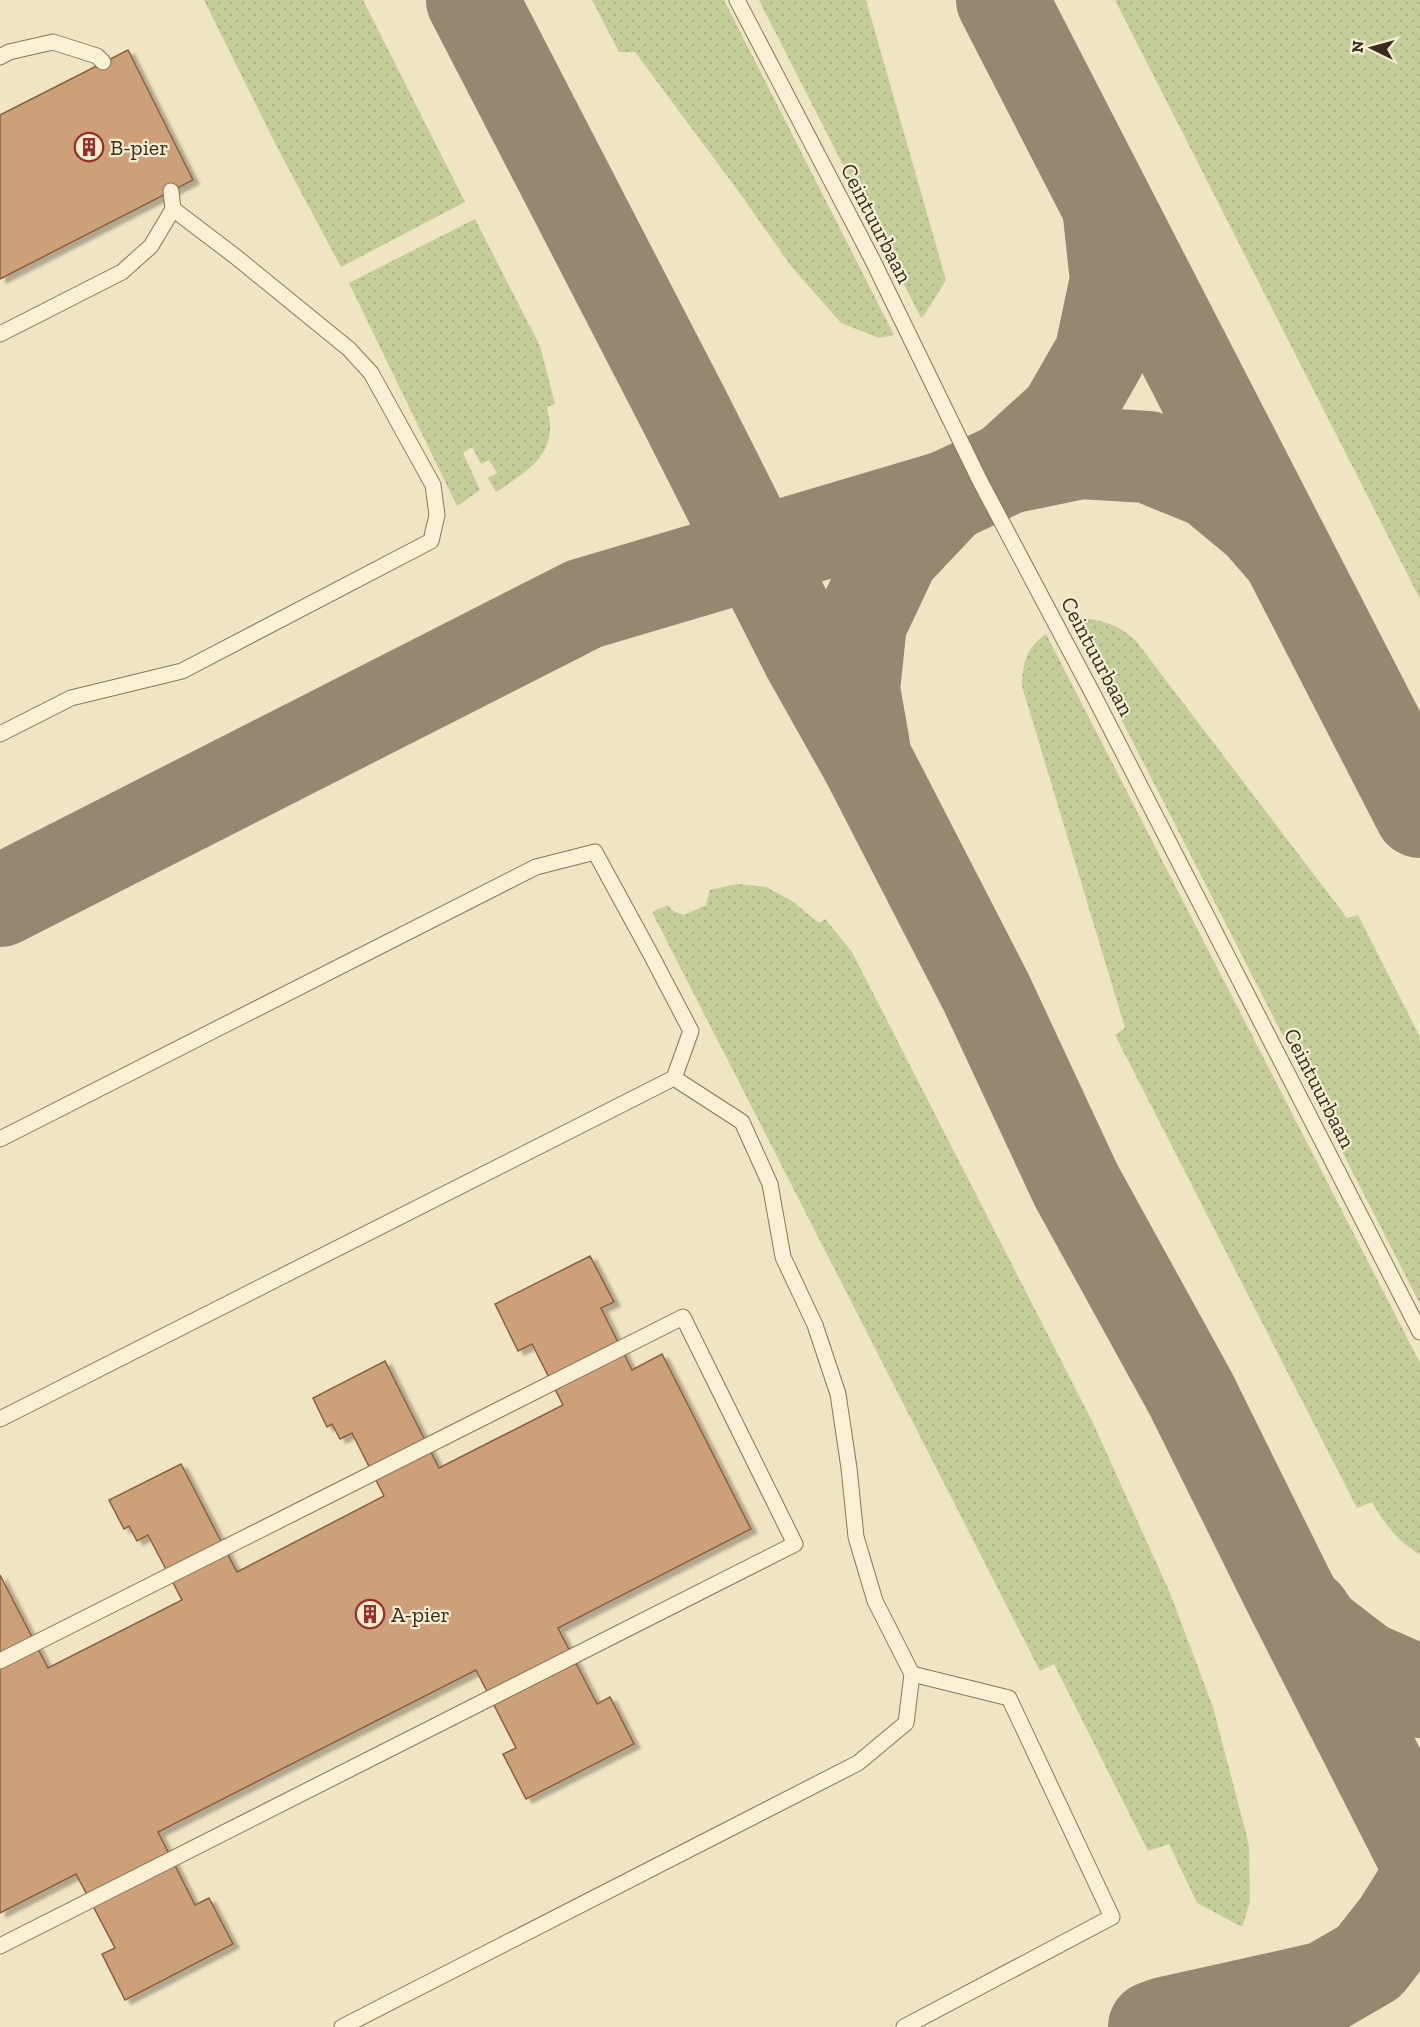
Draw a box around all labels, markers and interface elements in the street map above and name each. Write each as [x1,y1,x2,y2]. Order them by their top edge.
north arrow [1342,18,1402,78]
text: N [1348,40,1368,54]
building icon: B-pier [73,131,105,163]
place label: B-pier [110,134,168,161]
street label: Ceintuurbaan [835,159,918,288]
street label: Ceintuurbaan [1055,592,1140,721]
street label: Ceintuurbaan [1278,1024,1361,1153]
building icon: A-pier [354,1598,386,1630]
place label: A-pier [391,1601,450,1628]

